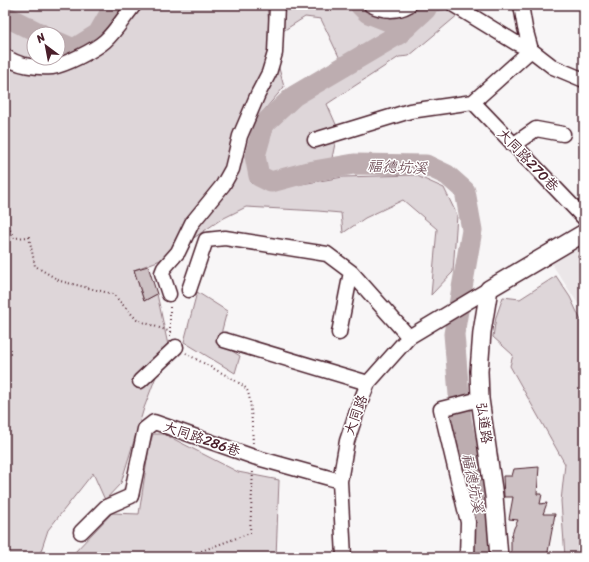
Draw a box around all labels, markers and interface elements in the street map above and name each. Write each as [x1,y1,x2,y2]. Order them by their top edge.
north arrow [26,26,66,66]
text: N [32,28,50,49]
street label: 大同路270巷 [491,122,566,199]
water label: 福德坑溪 [366,152,429,182]
street label: 大同路 [337,391,375,439]
street label: 弘道路 [469,400,499,446]
street label: 大同路286巷 [160,414,245,464]
water label: 福德坑溪 [455,451,492,516]

